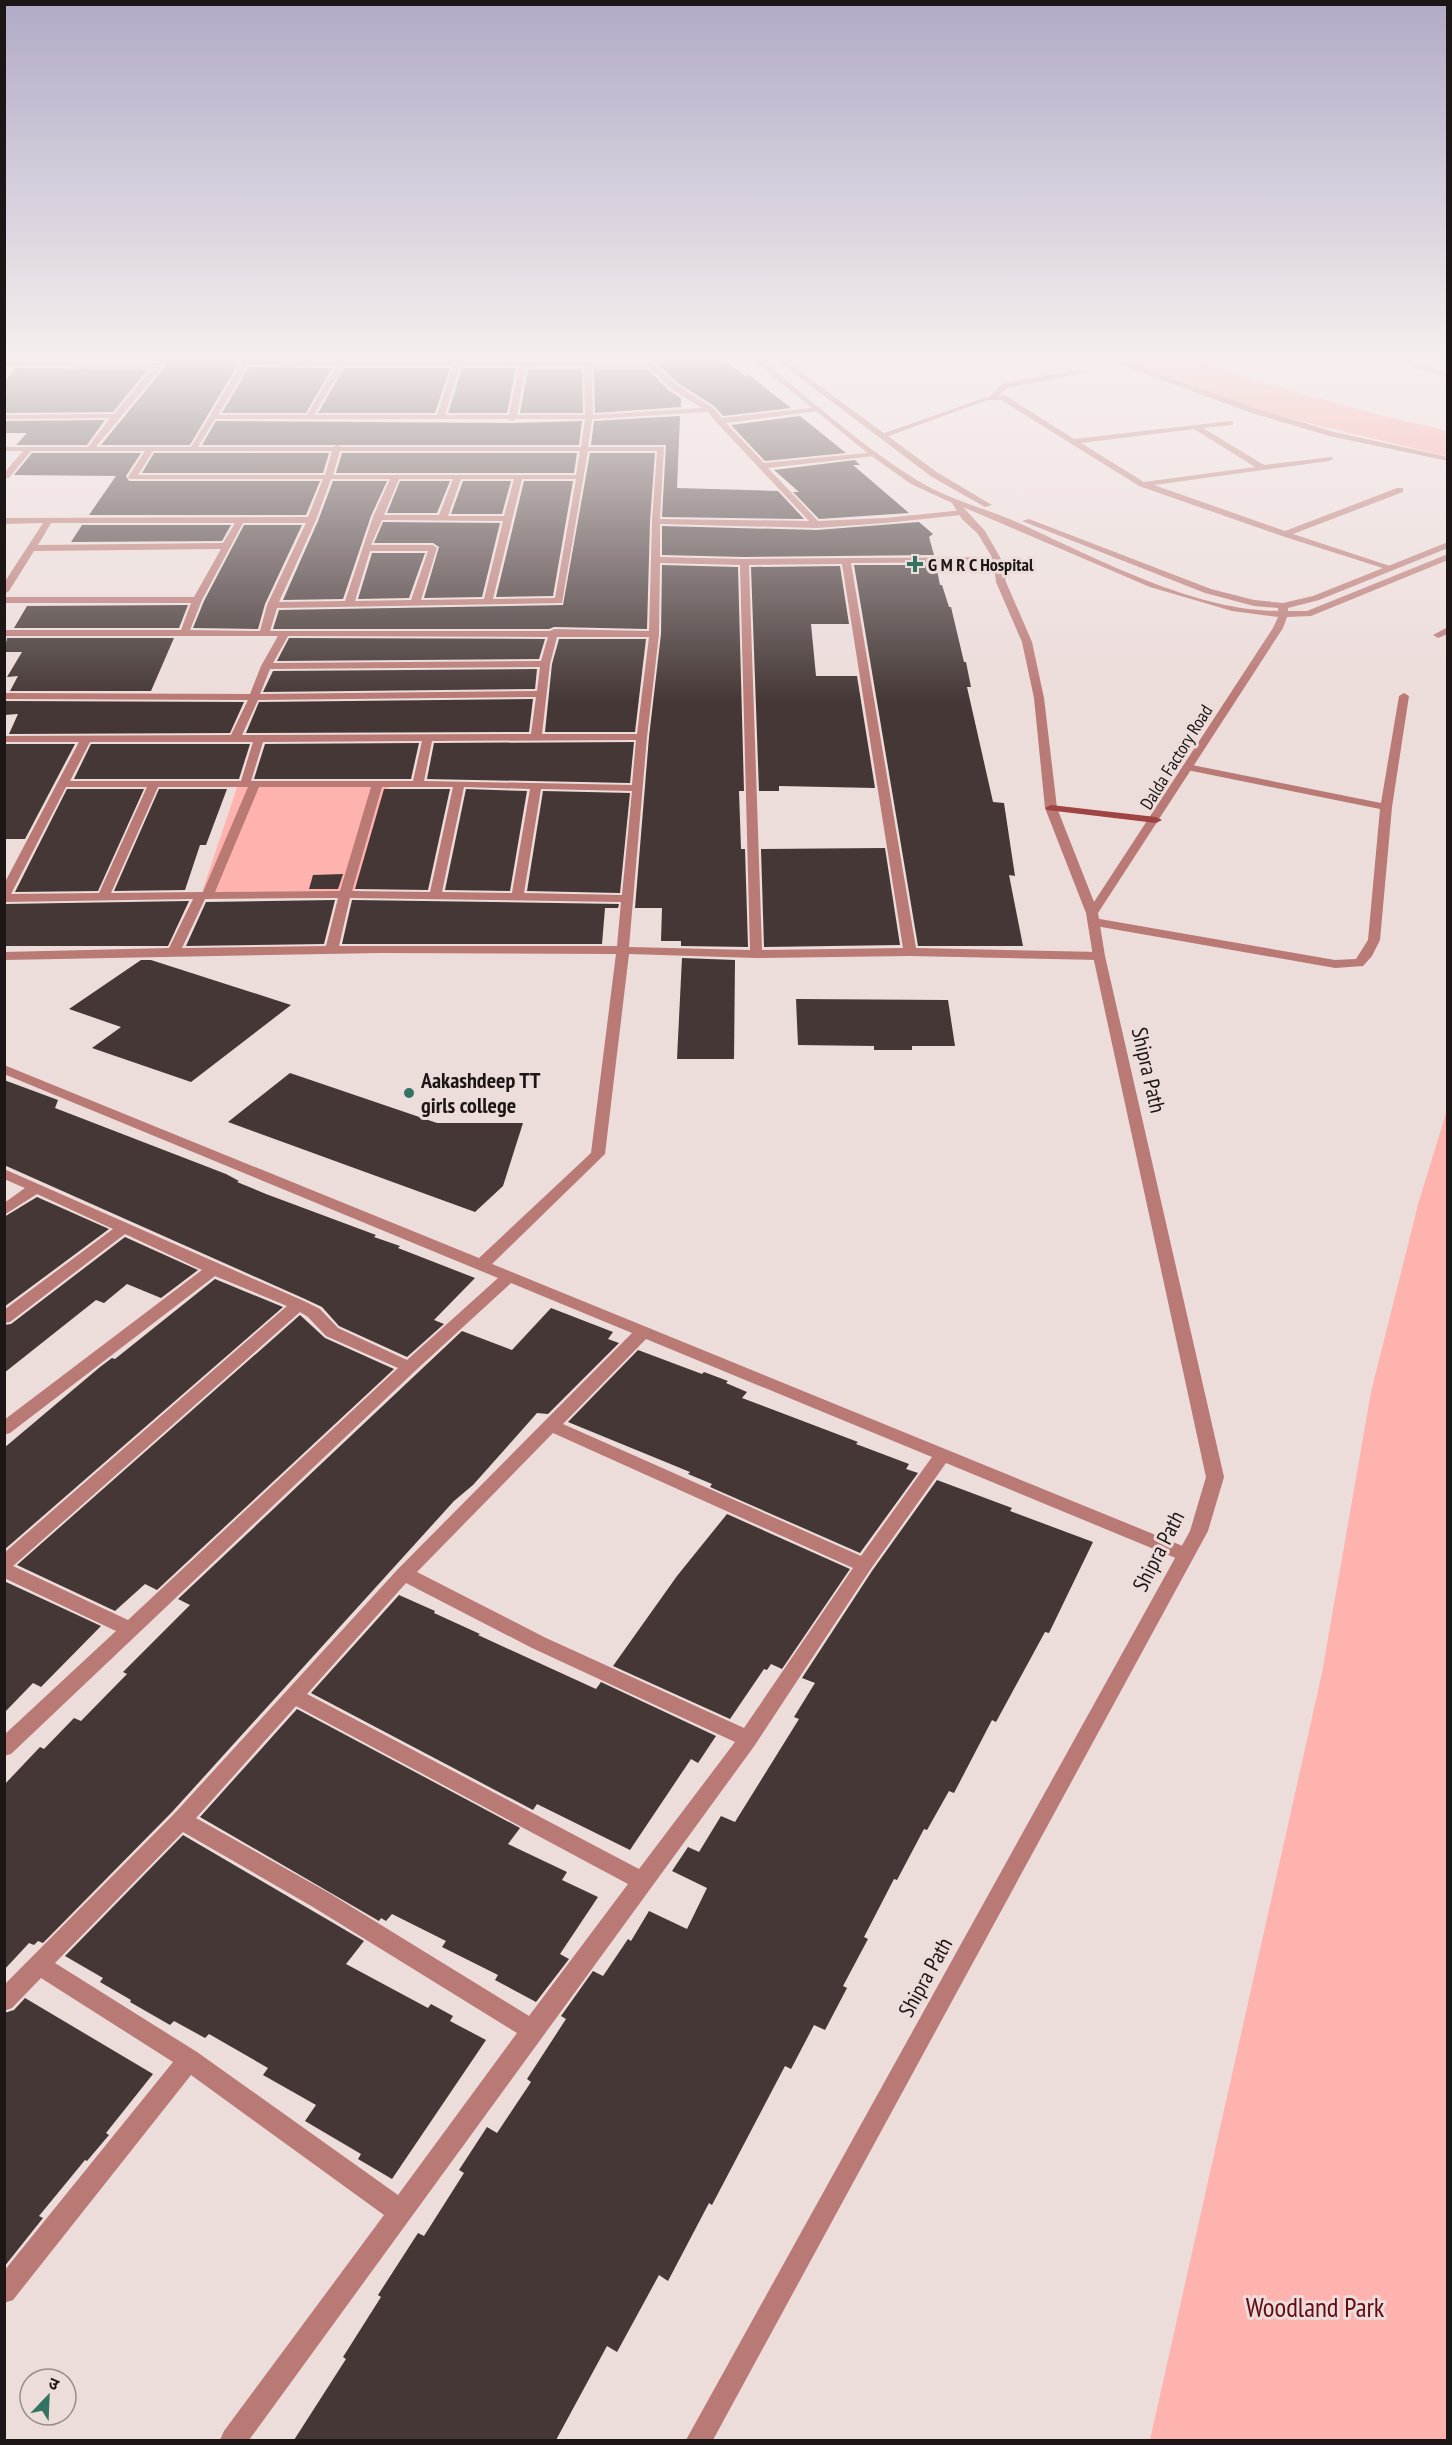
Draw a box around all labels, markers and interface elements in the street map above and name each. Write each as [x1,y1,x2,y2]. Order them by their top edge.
place label: G M R C Hospital [928,553,1034,576]
marker: G M R C Hospital [906,555,924,573]
street label: Dalda Factory Road [1135,700,1217,814]
street label: Shipra Path [1126,1025,1172,1115]
place label: Aakashdeep TT girls college [420,1066,541,1119]
marker: Aakashdeep TT girls college [402,1086,416,1100]
street label: Shipra Path [1126,1506,1190,1596]
street label: Shipra Path [892,1932,958,2022]
park label: Woodland Park [1246,2290,1385,2324]
north arrow [18,2367,78,2427]
text: उ [46,2372,63,2394]

